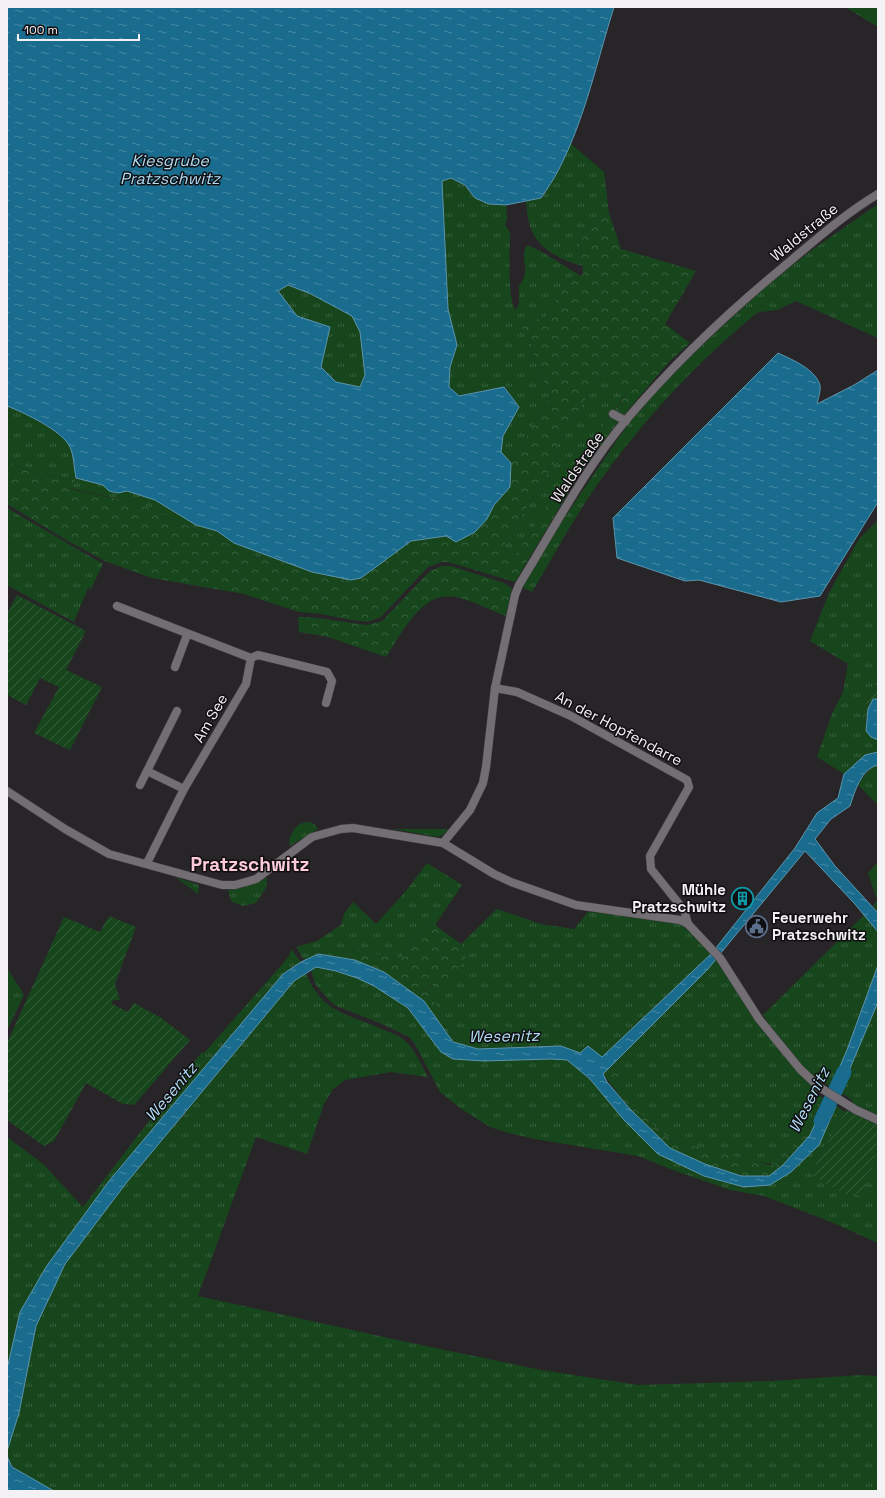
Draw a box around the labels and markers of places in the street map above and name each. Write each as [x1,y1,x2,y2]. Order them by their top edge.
place label: Mühle Pratzschwitz [632,880,726,916]
building icon: Mühle Pratzschwitz [729,885,755,911]
place label: Feuerwehr Pratzschwitz [772,908,866,944]
public building icon: Feuerwehr Pratzschwitz [743,913,769,939]

